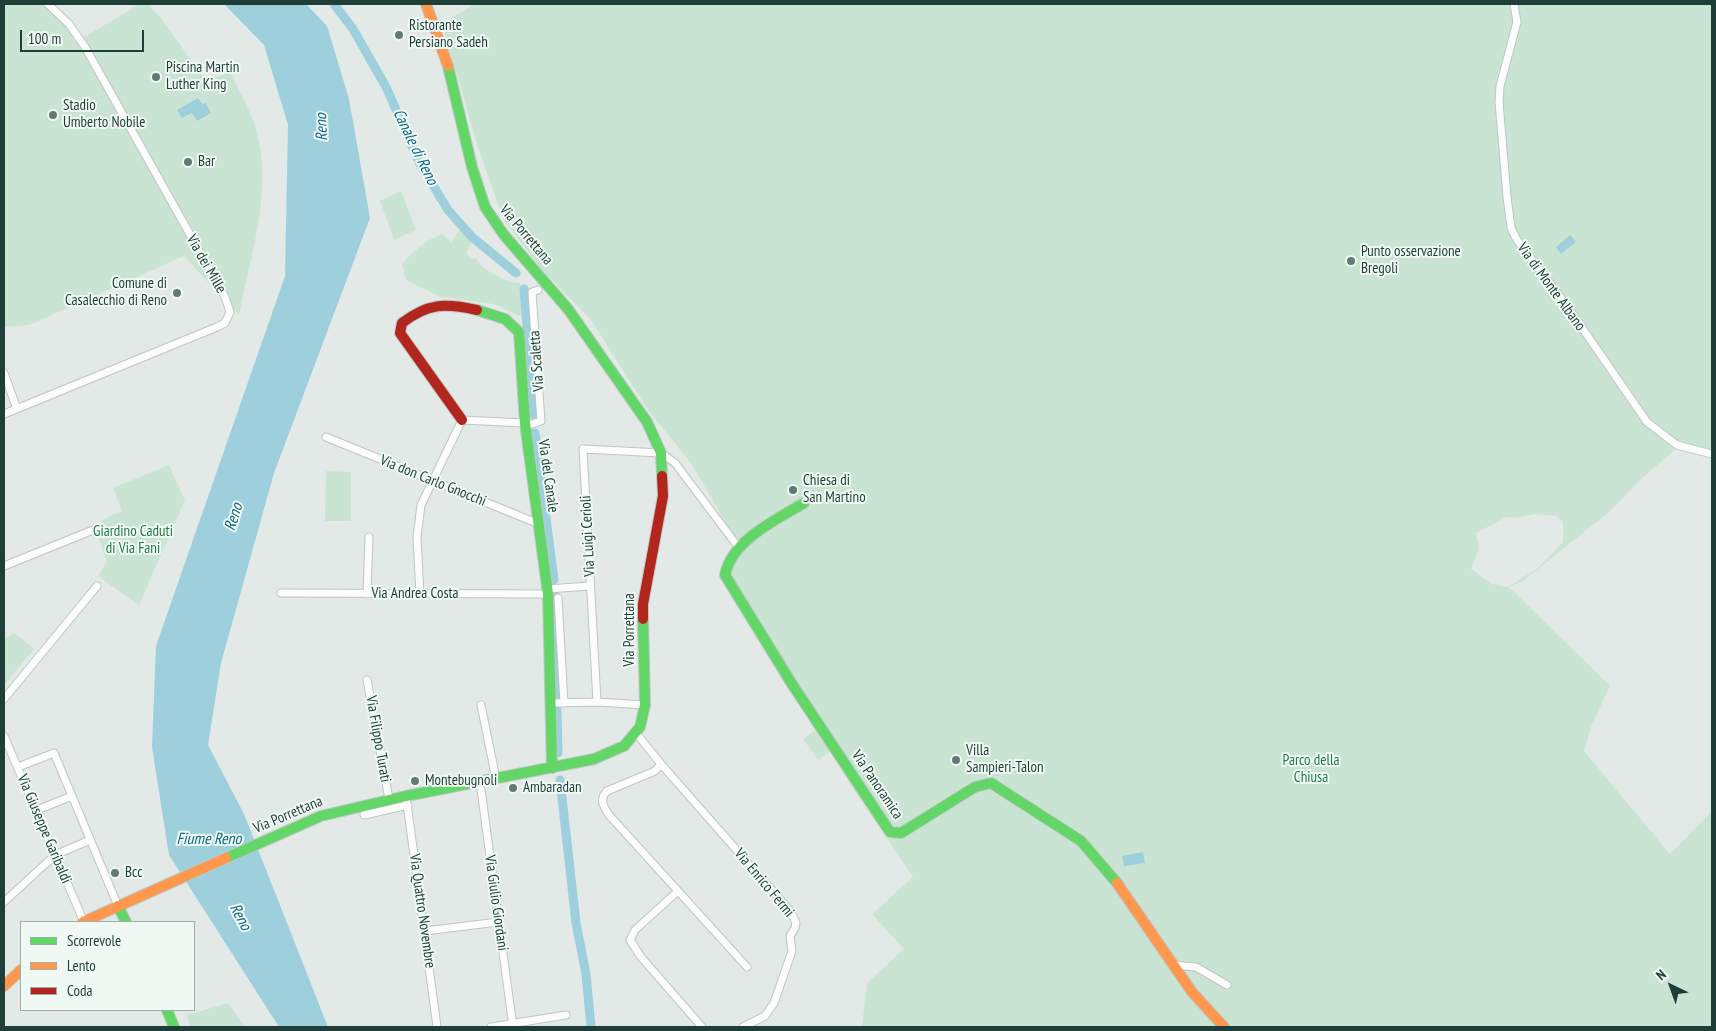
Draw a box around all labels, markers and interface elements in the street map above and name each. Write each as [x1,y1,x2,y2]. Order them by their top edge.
place label: Ristorante Persiano Sadeh [409,17,488,52]
scale bar [22,20,146,52]
text: 100 m [28,29,61,48]
marker: Ristorante Persiano Sadeh [393,29,405,41]
place label: Piscina Martin Luther King [166,59,239,94]
marker: Piscina Martin Luther King [150,71,162,83]
place label: Stadio Umberto Nobile [63,97,145,132]
water label: Canale di Reno [388,106,442,188]
marker: Stadio Umberto Nobile [47,109,59,121]
water label: Reno [312,113,332,141]
place label: Bar [198,153,215,171]
marker: Bar [182,156,194,168]
street label: Via Porrettana [496,201,556,269]
street label: Via dei Mille [182,232,230,296]
street label: Via di Monte Albano [1513,239,1589,335]
place label: Punto osservazione Bregoli [1361,243,1461,278]
marker: Punto osservazione Bregoli [1345,255,1357,267]
place label: Comune di Casalecchio di Reno [65,275,167,310]
marker: Comune di Casalecchio di Reno [171,287,183,299]
street label: Via Scaletta [526,330,548,392]
street label: Via del Canale [534,438,562,514]
street label: Via don Carlo Gnocchi [377,452,489,510]
place label: Chiesa di San Martino [803,472,866,507]
marker: Chiesa di San Martino [787,484,799,496]
street label: Via Luigi Cerioli [577,495,599,577]
water label: Reno [221,501,247,533]
park label: Giardino Caduti di Via Fani [93,523,173,558]
street label: Via Andrea Costa [371,585,459,603]
street label: Via Porrettana [621,593,639,667]
street label: Via Filippo Turati [362,694,394,784]
place label: Villa Sampieri-Talon [966,742,1044,777]
street label: Via Panoramica [847,747,907,823]
park label: Parco della Chiusa [1283,752,1339,787]
marker: Villa Sampieri-Talon [950,754,962,766]
street label: Via Giuseppe Garibaldi [13,772,75,886]
place label: Montebugnoli [425,772,497,790]
marker: Montebugnoli [409,775,421,787]
place label: Ambaradan [523,779,582,797]
marker: Ambaradan [507,782,519,794]
street label: Via Porrettana [251,792,325,838]
water label: Fiume Reno [176,829,242,849]
street label: Via Enrico Fermi [730,845,798,921]
street label: Via Quattro Novembre [405,853,439,969]
street label: Via Giulio Giordani [480,854,512,952]
place label: Bcc [125,864,142,882]
marker: Bcc [109,867,121,879]
water label: Reno [225,900,255,934]
legend [20,921,195,1011]
text: Scorrevole [67,931,121,950]
text: Lento [67,956,96,975]
north arrow [1646,961,1696,1011]
text: N [1652,966,1670,984]
text: Coda [67,981,92,1000]

